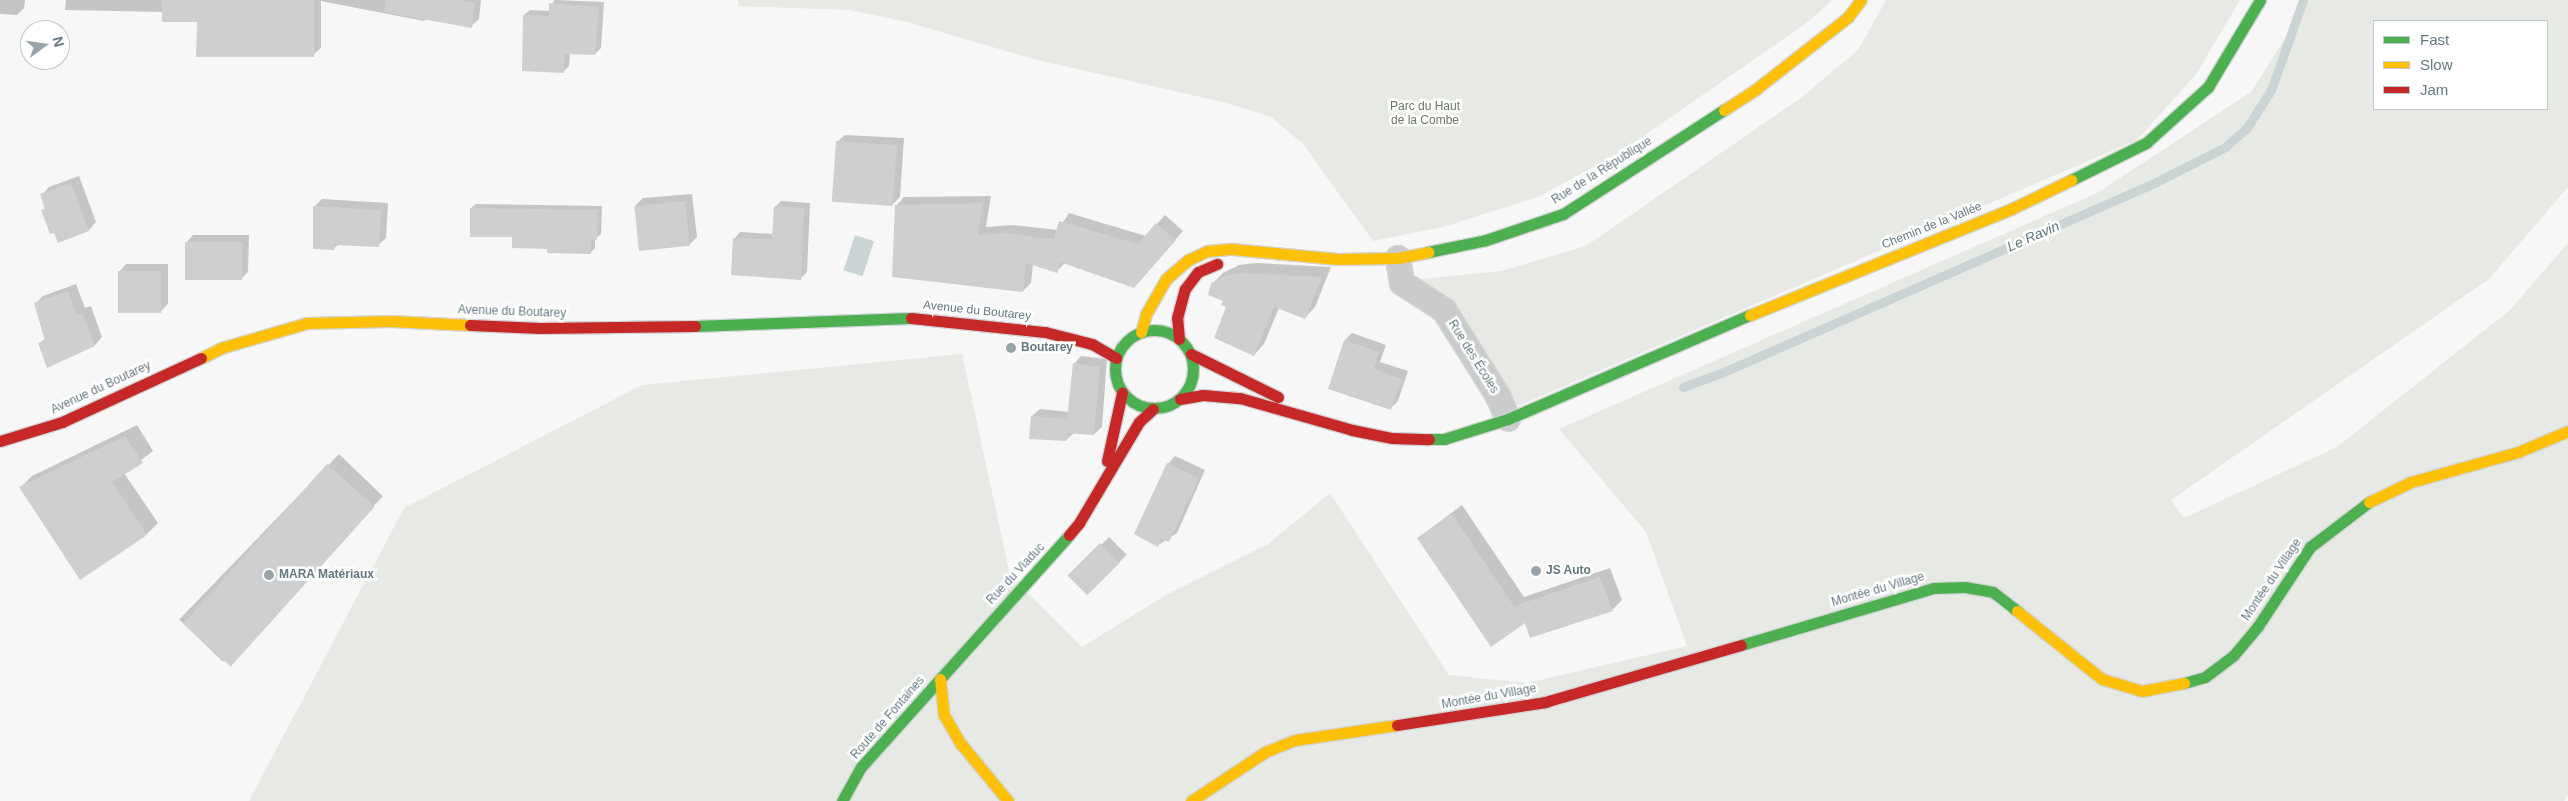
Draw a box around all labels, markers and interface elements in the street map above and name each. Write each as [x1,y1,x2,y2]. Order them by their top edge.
north arrow [20,20,70,70]
legend [2373,20,2548,110]
text: Fast [2420,31,2449,48]
text: N [50,35,68,48]
text: Slow [2420,56,2453,73]
text: Jam [2420,81,2448,98]
park label: Parc du Haut de la Combe [1390,100,1460,128]
street label: Rue de la République [1549,134,1655,208]
street label: Chemin de la Vallée [1880,199,1984,253]
water label: Le Ravin [2004,217,2062,255]
street label: Avenue du Boutarey [922,298,1032,324]
street label: Avenue du Boutarey [458,303,566,321]
street label: Rue des Écoles [1445,318,1501,396]
place label: Boutarey [1021,341,1073,355]
marker: Boutarey [1005,342,1017,354]
street label: Avenue du Boutarey [49,359,153,417]
street label: Montée du Village [2239,536,2305,624]
street label: Rue du Viaduc [984,540,1048,608]
place label: JS Auto [1546,564,1591,578]
marker: JS Auto [1530,565,1542,577]
place label: MARA Matériaux [279,568,374,582]
marker: MARA Matériaux [263,569,275,581]
street label: Montée du Village [1830,570,1926,610]
street label: Route de Fontaines [848,674,928,762]
street label: Montée du Village [1441,682,1537,712]

